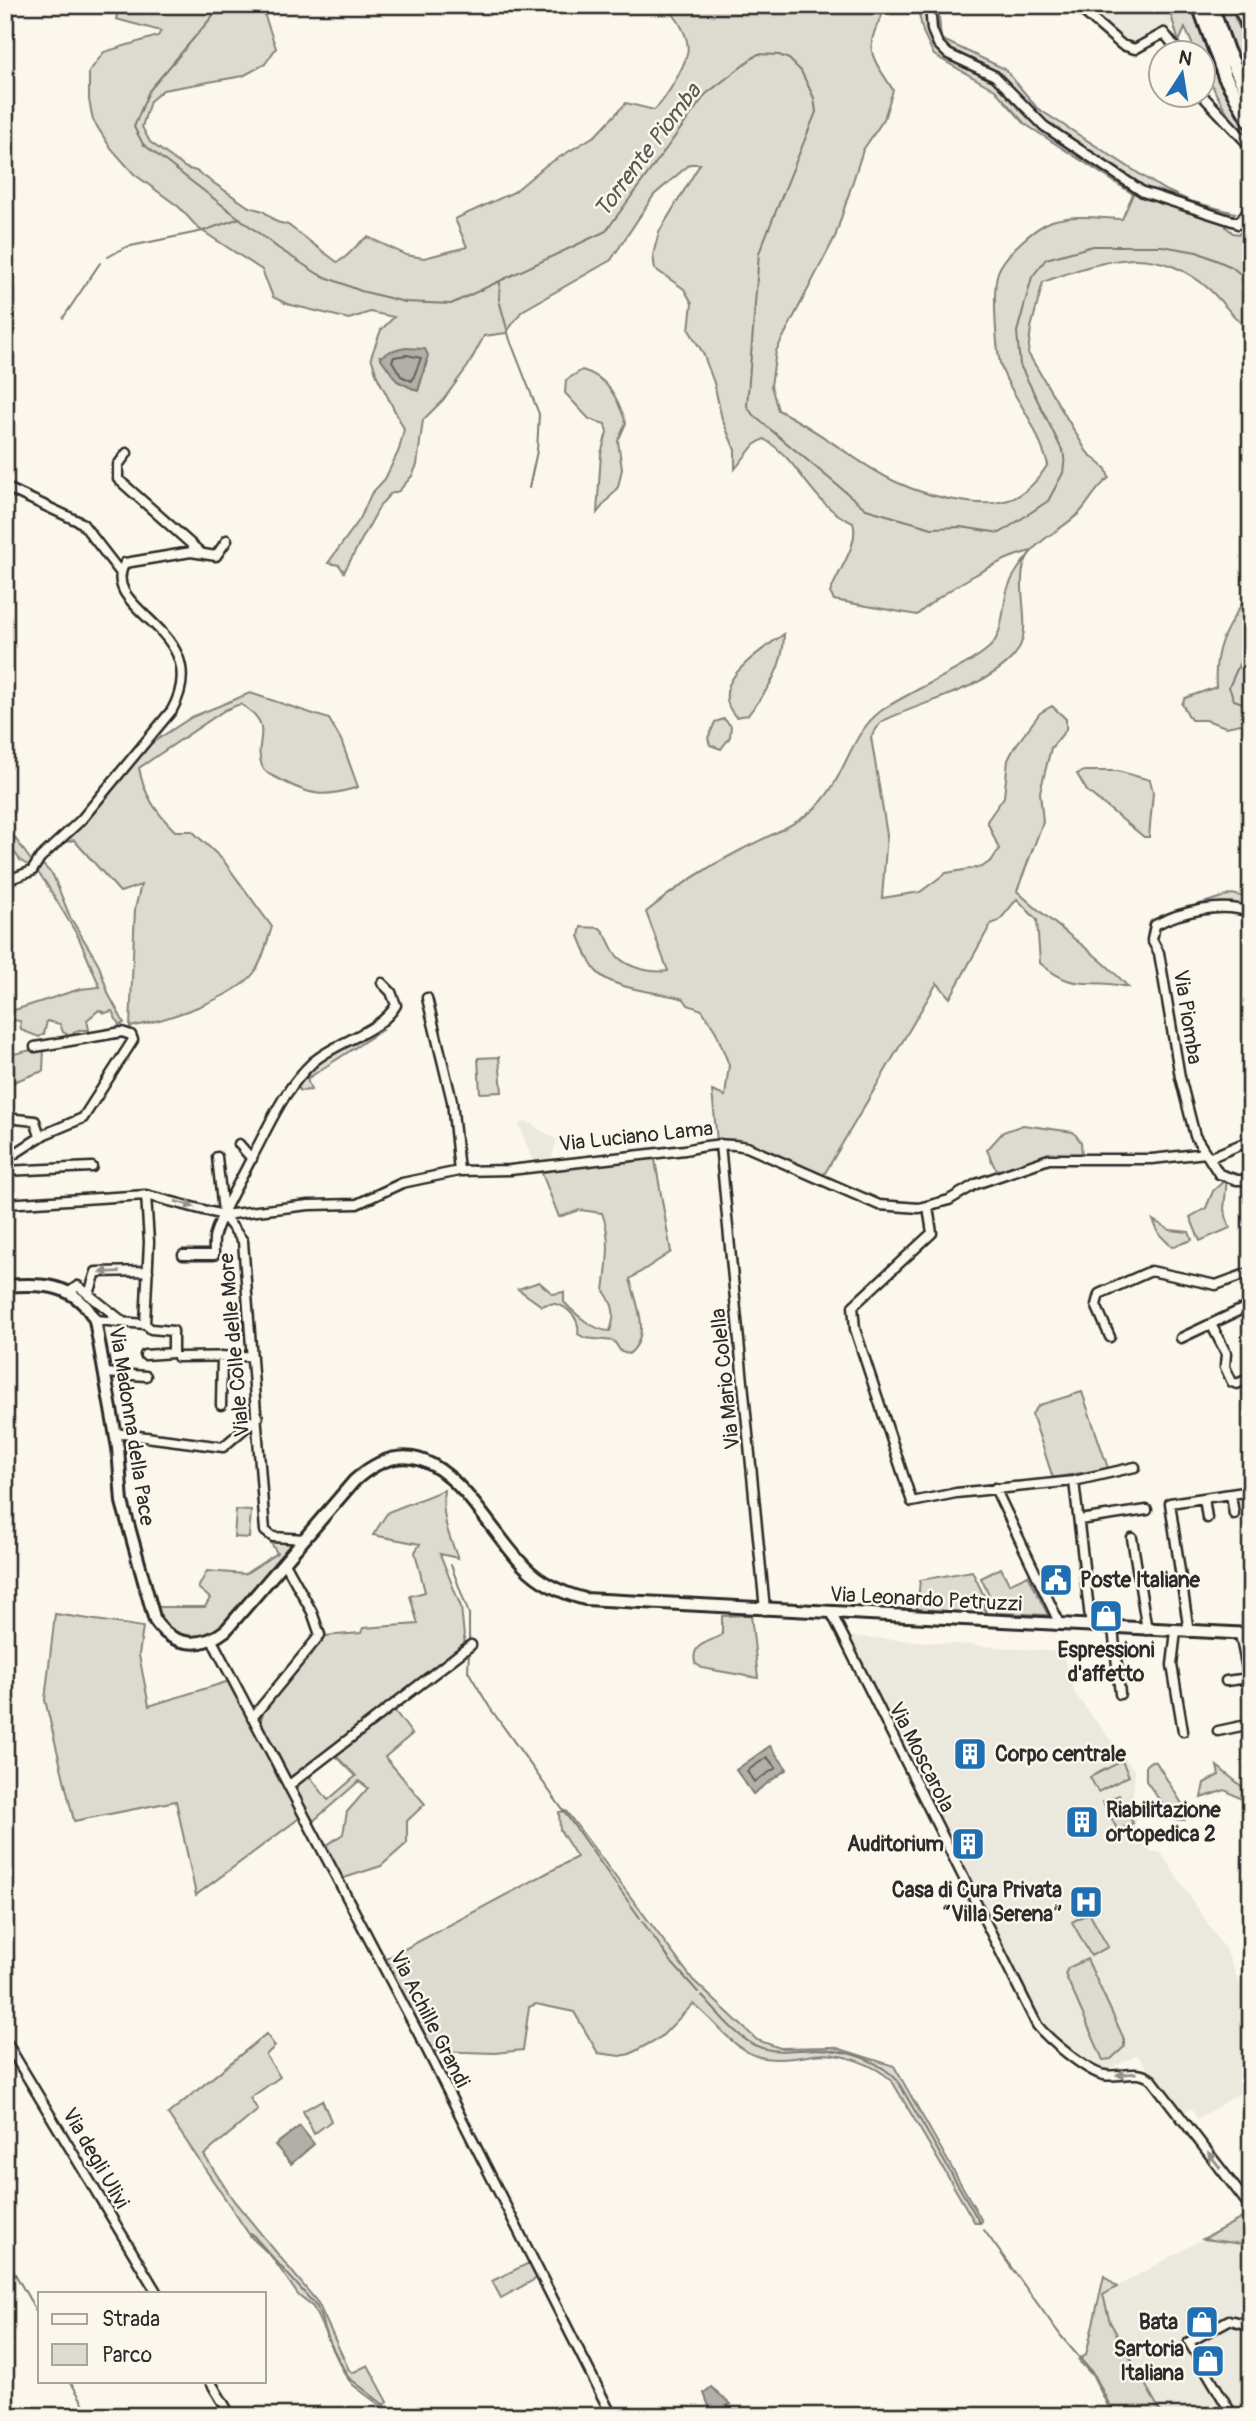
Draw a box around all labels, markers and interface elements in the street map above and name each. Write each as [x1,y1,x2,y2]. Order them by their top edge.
north arrow [1148,38,1218,108]
text: N [1177,45,1194,71]
water label: Torrente Piomba [588,77,708,223]
street label: Via Piomba [1167,968,1208,1066]
street label: Via Luciano Lama [558,1115,714,1158]
one-way arrow [175,1200,196,1210]
street label: Viale Colle delle More [213,1251,256,1438]
one-way arrow [99,1266,121,1277]
street label: Via Mario Colella [705,1307,746,1451]
street label: Via Madonna della Pace [102,1325,161,1528]
public building icon: Poste Italiane [1037,1561,1075,1599]
place label: Poste Italiane [1080,1567,1201,1594]
street label: Via Leonardo Petruzzi [829,1581,1023,1618]
shop icon: Espressioni d'affetto [1087,1597,1125,1635]
place label: Espressioni d'affetto [1058,1637,1155,1688]
street label: Via Moscarola [882,1698,961,1817]
building icon: Corpo centrale [951,1735,989,1773]
place label: Corpo centrale [995,1741,1126,1768]
place label: Riabilitazione ortopedica 2 [1105,1797,1221,1848]
building icon: Riabilitazione ortopedica 2 [1063,1803,1101,1841]
building icon: Auditorium [949,1825,987,1863]
place label: Auditorium [847,1831,944,1858]
place label: Casa di Cura Privata “Villa Serena” [892,1877,1062,1928]
hospital icon: Casa di Cura Privata “Villa Serena” [1067,1883,1105,1921]
street label: Via Achille Grandi [383,1946,476,2092]
one-way arrow [1115,2069,1137,2080]
street label: Via degli Ulivi [56,2103,135,2214]
one-way arrow [1207,2151,1221,2169]
legend [38,2292,266,2382]
shop icon: Bata [1183,2303,1221,2341]
text: Strada [102,2306,160,2333]
place label: Bata [1139,2309,1178,2336]
place label: Sartoria Italiana [1114,2336,1184,2387]
text: Parco [102,2342,152,2369]
shop icon: Sartoria Italiana [1189,2342,1227,2380]

